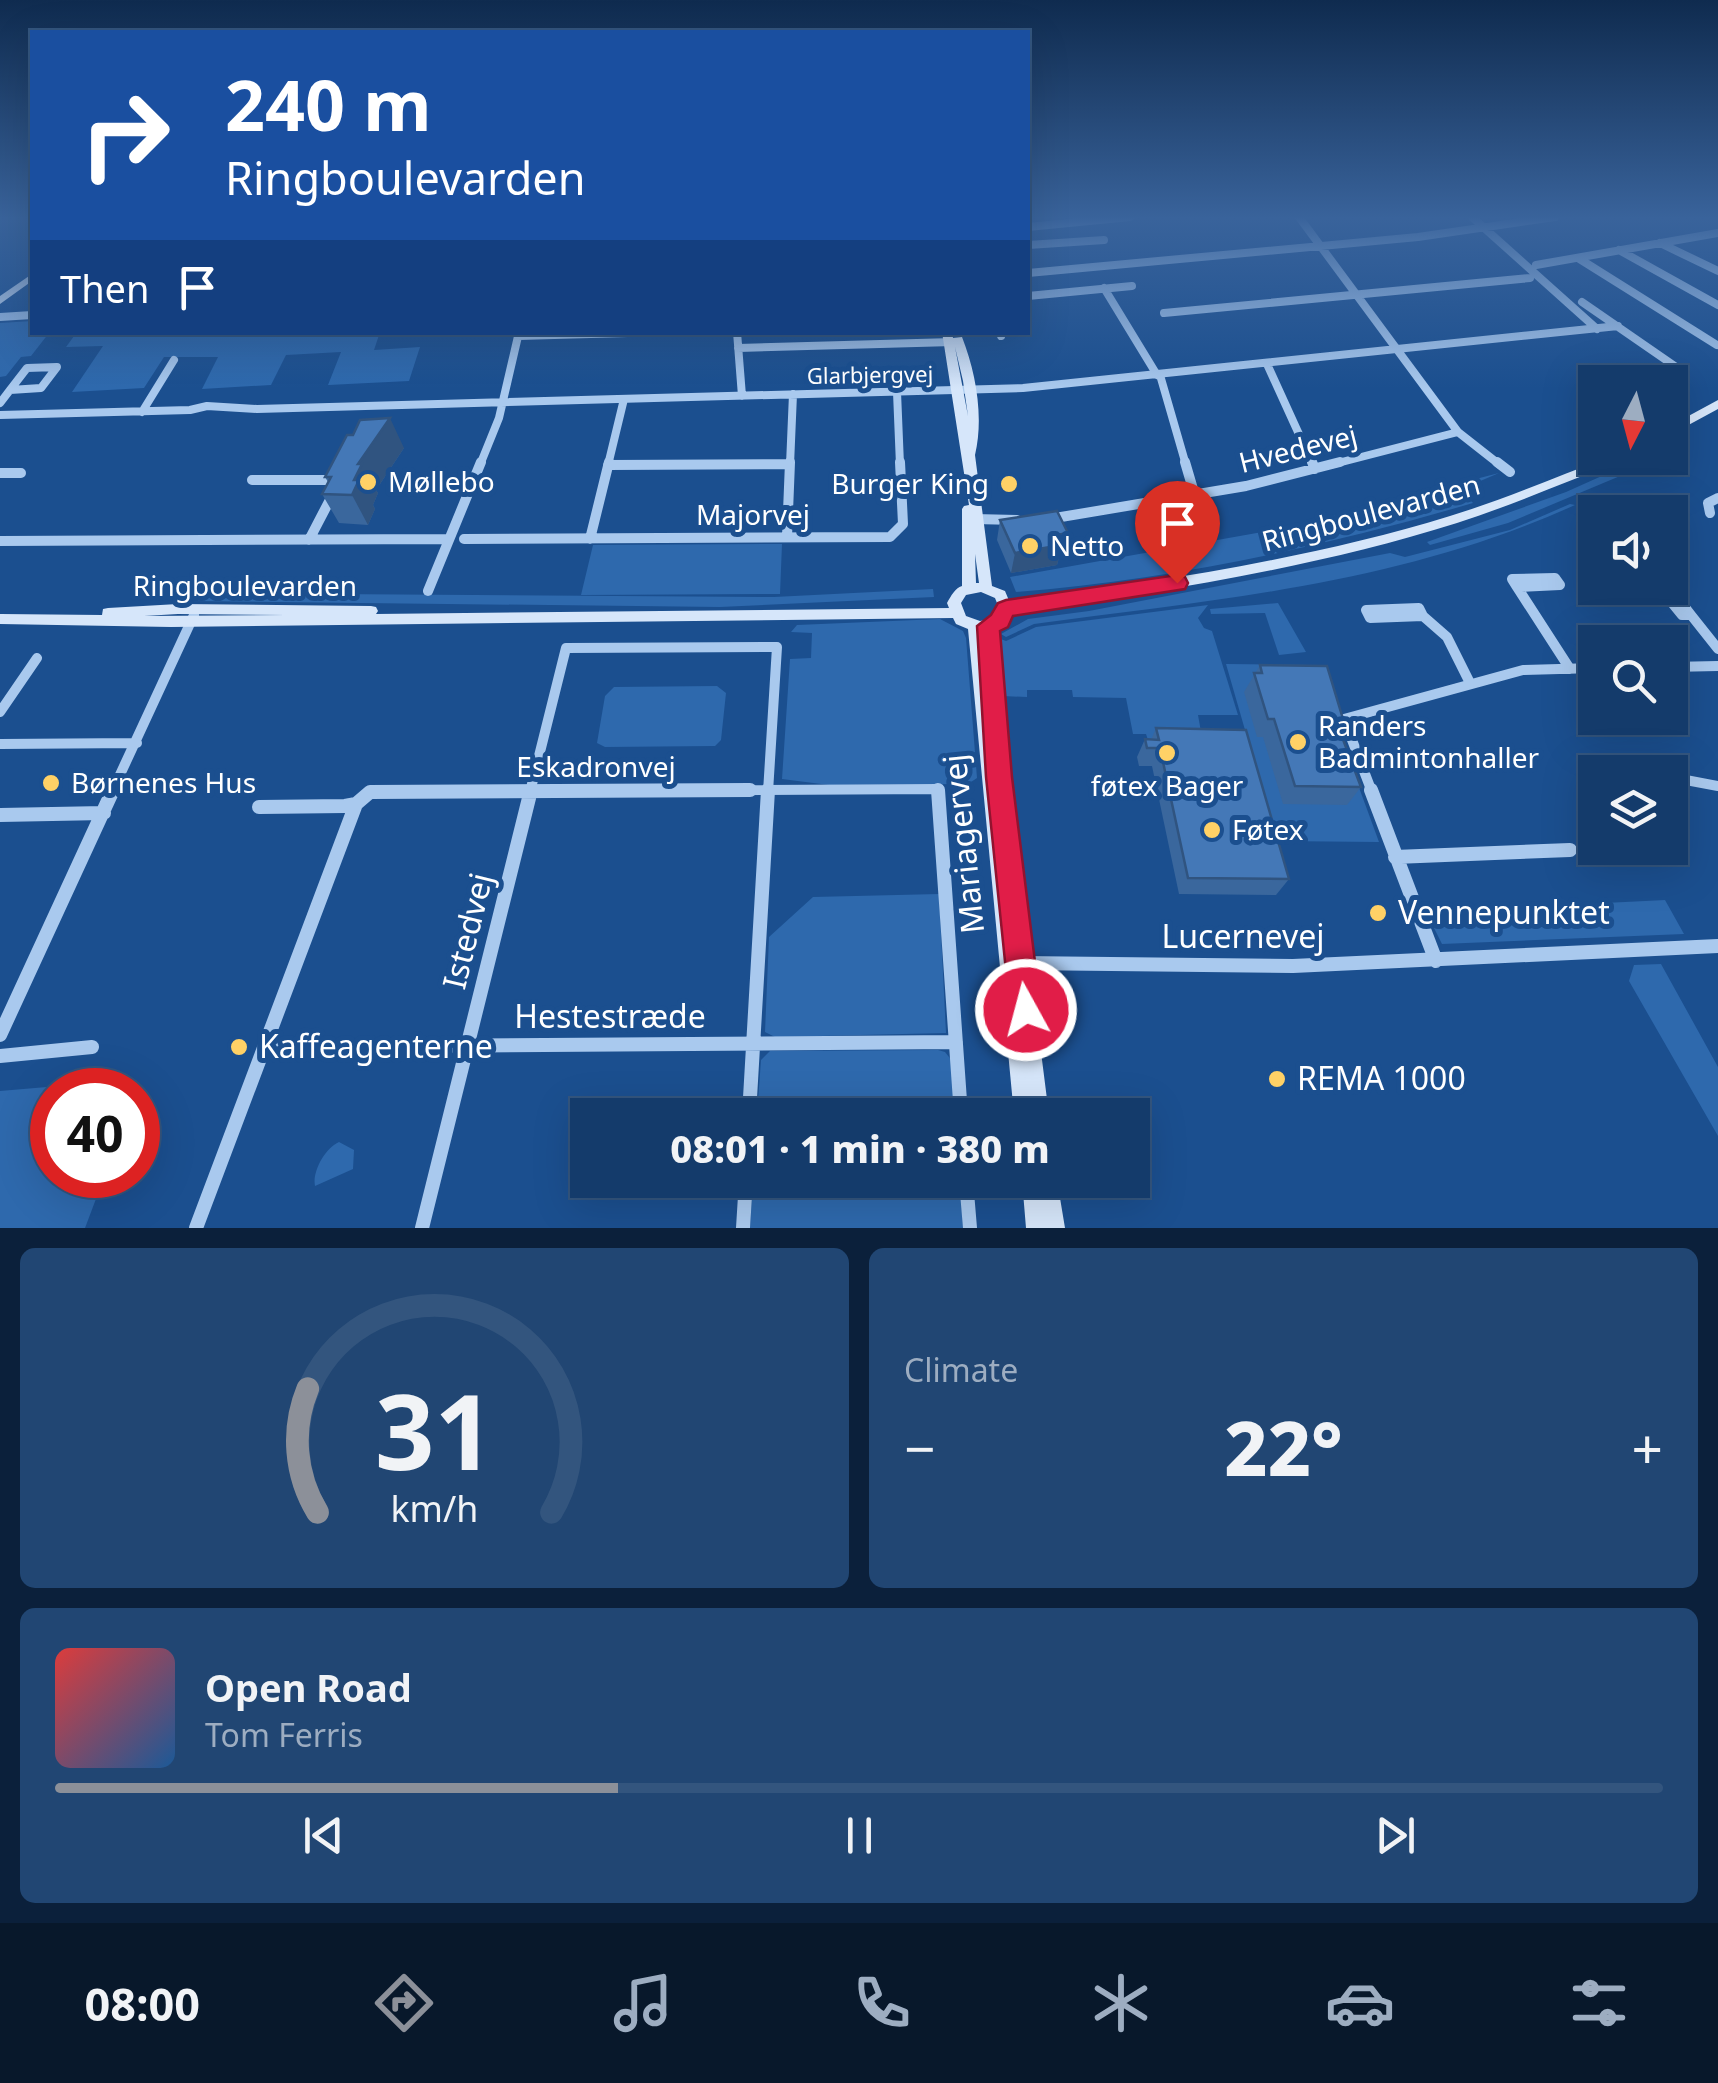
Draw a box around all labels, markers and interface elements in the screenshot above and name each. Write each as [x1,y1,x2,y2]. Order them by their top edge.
text: 240 m [225,56,432,152]
icon: right [60,70,190,200]
text: Ringboulevarden [225,147,586,208]
icon: arrive [170,260,225,315]
text: Then [60,262,150,314]
street label: Glarbjergvej [807,358,933,390]
north arrow [1578,365,1688,475]
map controls [1578,365,1688,865]
street label: Hvedevej [1235,415,1361,481]
place label: Møllebo [388,462,495,500]
place label: Burger King [831,464,989,502]
street label: Ringboulevarden [1257,465,1484,559]
marker: Møllebo [357,471,379,493]
marker: Burger King [998,473,1020,495]
pin [1135,481,1220,584]
street label: Majorvej [696,495,810,533]
button: sound [1578,495,1688,605]
icon: arrive [1150,496,1205,551]
place label: Netto [1050,526,1124,564]
marker: Netto [1019,535,1041,557]
street label: Ringboulevarden [133,566,357,604]
button: search [1578,625,1688,735]
place label: Randers Badmintonhaller [1318,706,1539,776]
marker: Randers Badmintonhaller [1287,731,1309,753]
marker: føtex Bager [1156,742,1178,764]
street label: Eskadronvej [516,747,676,785]
street label: Mariagervej [932,752,993,936]
button: layers [1578,755,1688,865]
place label: Børnenes Hus [71,763,256,801]
place label: føtex Bager [1091,766,1244,804]
marker: Børnenes Hus [40,772,62,794]
place label: Føtex [1232,810,1304,848]
marker: Føtex [1201,819,1223,841]
street label: Istedvej [431,868,502,993]
place label: Vennepunktet [1398,890,1610,933]
marker: Vennepunktet [1367,902,1389,924]
street label: Lucernevej [1162,914,1324,957]
position arrow [974,958,1078,1062]
street label: Hestestræde [514,994,706,1037]
place label: Kaffeagenterne [259,1024,493,1067]
marker: Kaffeagenterne [228,1036,250,1058]
place label: REMA 1000 [1297,1056,1466,1099]
speed limit sign: 40 [30,1068,160,1198]
marker: REMA 1000 [1266,1068,1288,1090]
text: 08:01 · 1 min · 380 m [670,1122,1050,1174]
text: Climate [904,1348,1018,1391]
text: 31 [375,1359,494,1500]
text: 22° [1224,1396,1343,1498]
text: − [904,1410,935,1485]
text: + [1632,1410,1663,1485]
text: km/h [391,1484,478,1532]
text: Open Road [205,1661,412,1713]
text: Tom Ferris [205,1713,363,1756]
icon: previous [296,1808,351,1863]
icon: pause [832,1808,887,1863]
icon: next [1368,1808,1423,1863]
icon: directions [369,1968,439,2038]
icon: music [608,1968,678,2038]
icon: phone [847,1968,917,2038]
icon: climate [1086,1968,1156,2038]
icon: car [1325,1968,1395,2038]
icon: filters [1564,1968,1634,2038]
text: 08:00 [84,1973,200,2034]

